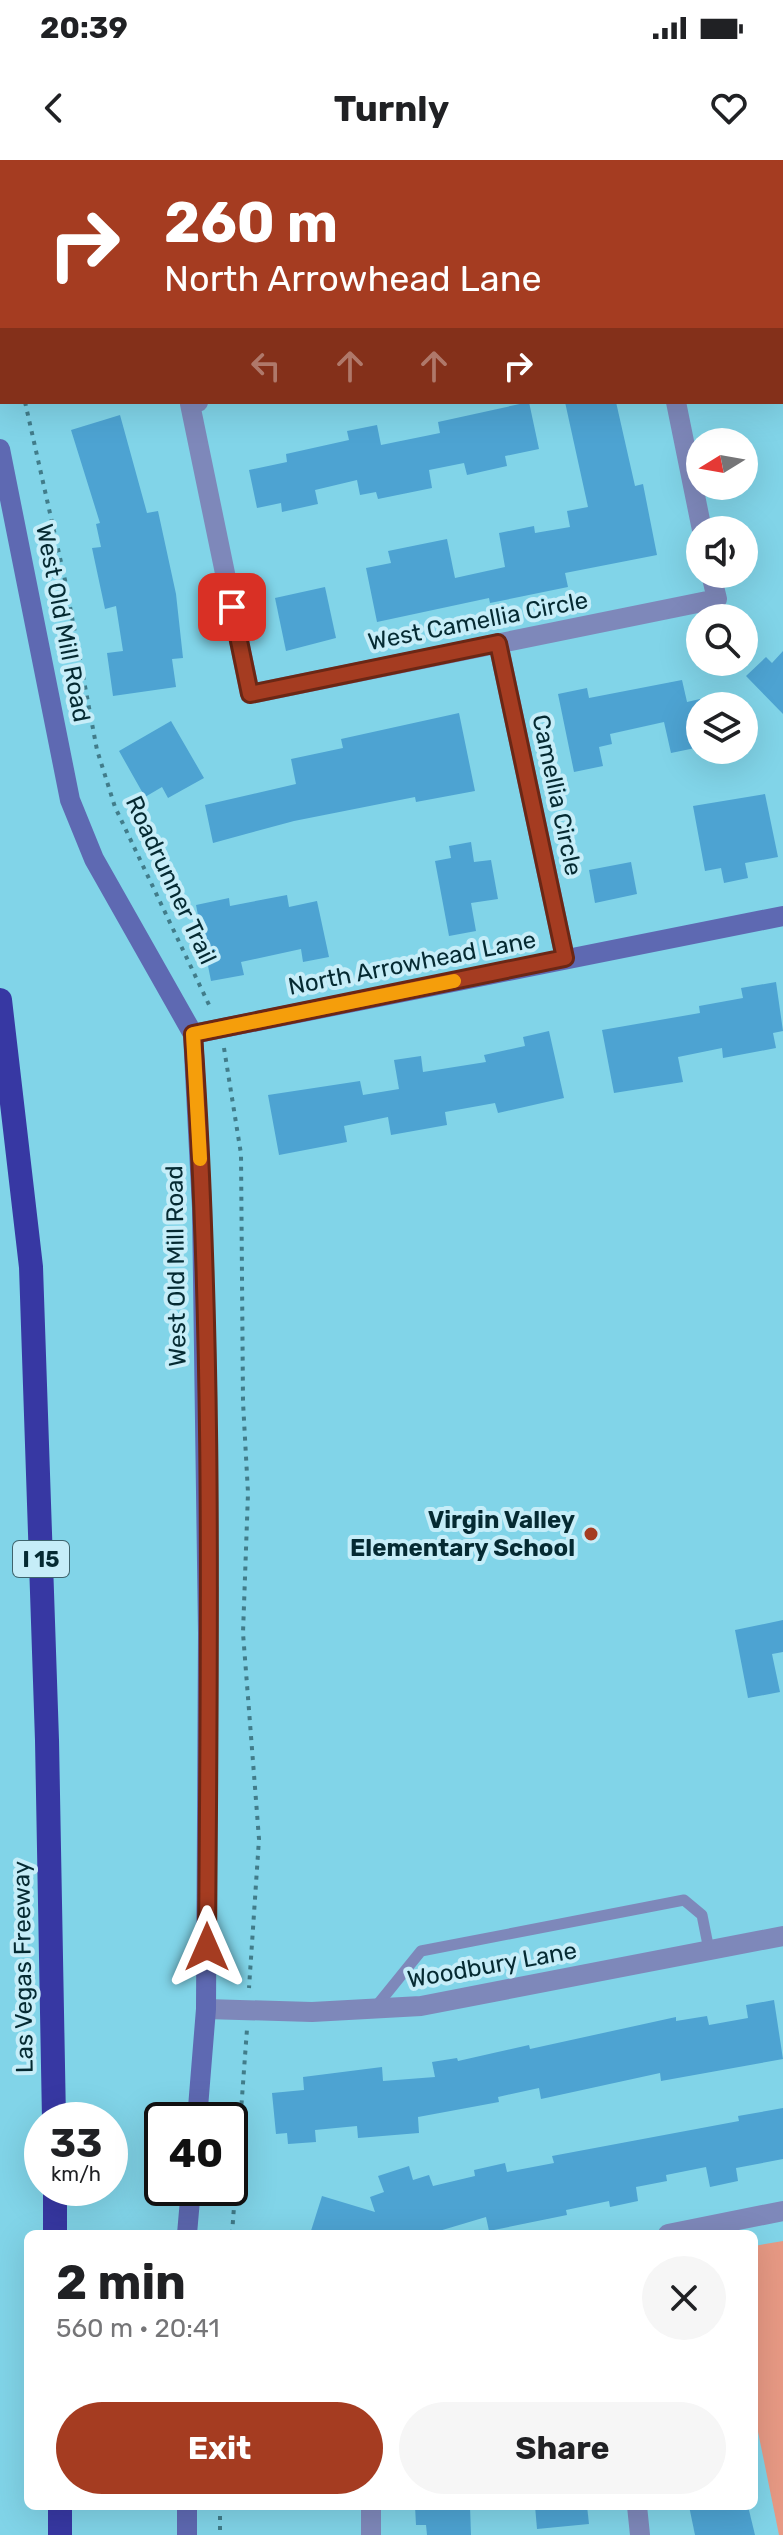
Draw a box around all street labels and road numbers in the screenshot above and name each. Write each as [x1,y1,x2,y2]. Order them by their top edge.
street label: West Old Mill Road [30,522,96,724]
street label: West Camellia Circle [366,586,590,656]
street label: Camellia Circle [526,712,588,878]
street label: Roadrunner Trail [120,791,222,969]
street label: North Arrowhead Lane [286,925,538,1001]
street label: West Old Mill Road [160,1165,192,1367]
road number: I 15 [13,1541,69,1577]
street label: Las Vegas Freeway [7,1861,39,2073]
street label: Woodbury Lane [405,1936,579,1994]

